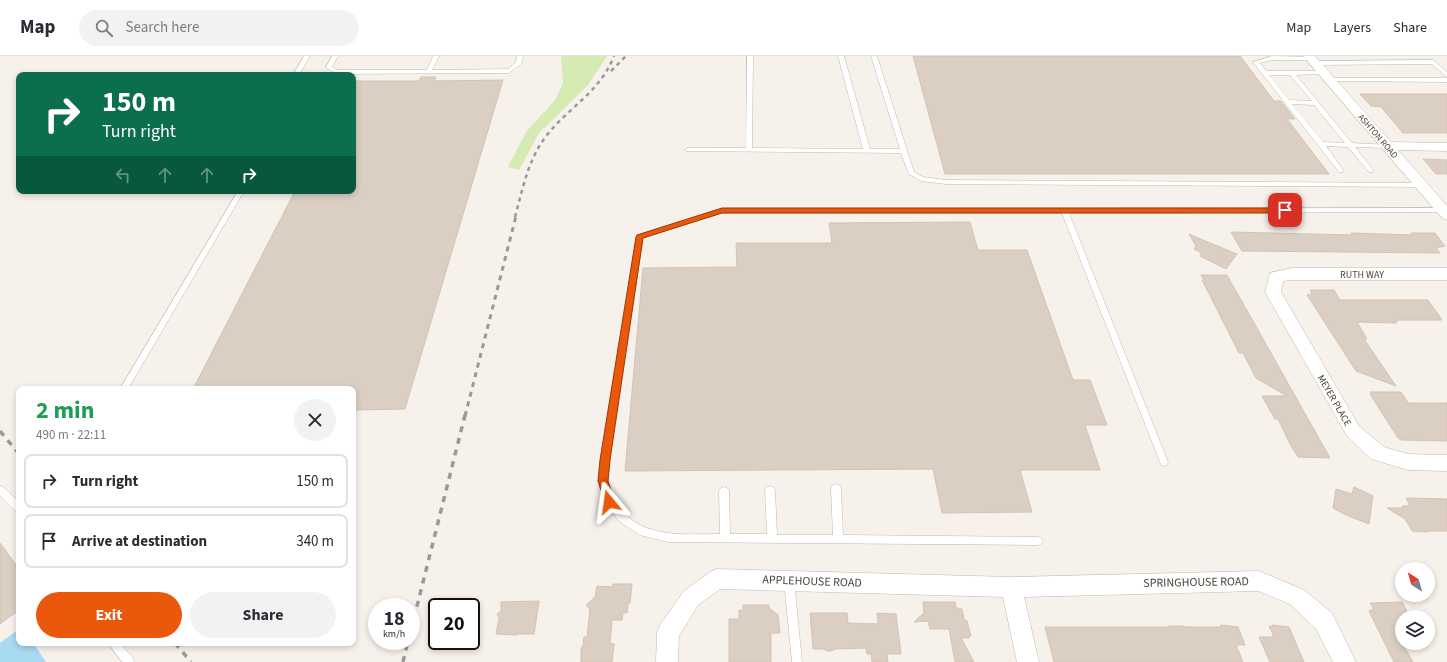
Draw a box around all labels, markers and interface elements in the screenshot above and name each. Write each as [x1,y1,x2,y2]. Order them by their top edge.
search box [79,10,359,46]
text: Map [20,14,55,41]
icon: search [93,17,115,39]
text: Search here [125,17,199,38]
text: Map [1286,18,1311,38]
text: Layers [1333,18,1371,38]
text: Share [1393,18,1427,38]
text: 150 m [102,82,176,122]
icon: right [36,88,88,140]
street label: ASHTON ROAD [1355,111,1401,162]
text: Turn right [102,119,176,144]
icon: left [112,164,134,186]
icon: ahead [154,164,176,186]
icon: ahead [196,164,218,186]
icon: right [238,164,260,186]
pin [1268,193,1302,227]
icon: arrive [1274,199,1296,221]
street label: RUTH WAY [1340,268,1384,282]
street label: MEYER PLACE [1314,372,1354,429]
text: 2 min [36,393,94,428]
button: close [294,399,336,441]
text: 490 m · 22:11 [36,426,106,444]
icon: right [38,470,60,492]
text: Turn right [72,471,138,492]
text: 150 m [296,471,334,492]
position arrow [588,481,630,523]
icon: arrive [38,530,60,552]
text: Arrive at destination [72,531,207,552]
text: 340 m [296,531,334,552]
north arrow [1395,562,1435,602]
map controls [1395,562,1435,650]
street label: APPLEHOUSE ROAD [762,571,862,592]
street label: SPRINGHOUSE ROAD [1143,573,1249,592]
button: Exit [36,592,182,638]
button: Share [190,592,336,638]
speed limit sign: 20 [428,598,480,650]
text: 18 [383,605,405,633]
button: layers [1395,610,1435,650]
text: km/h [383,627,405,641]

